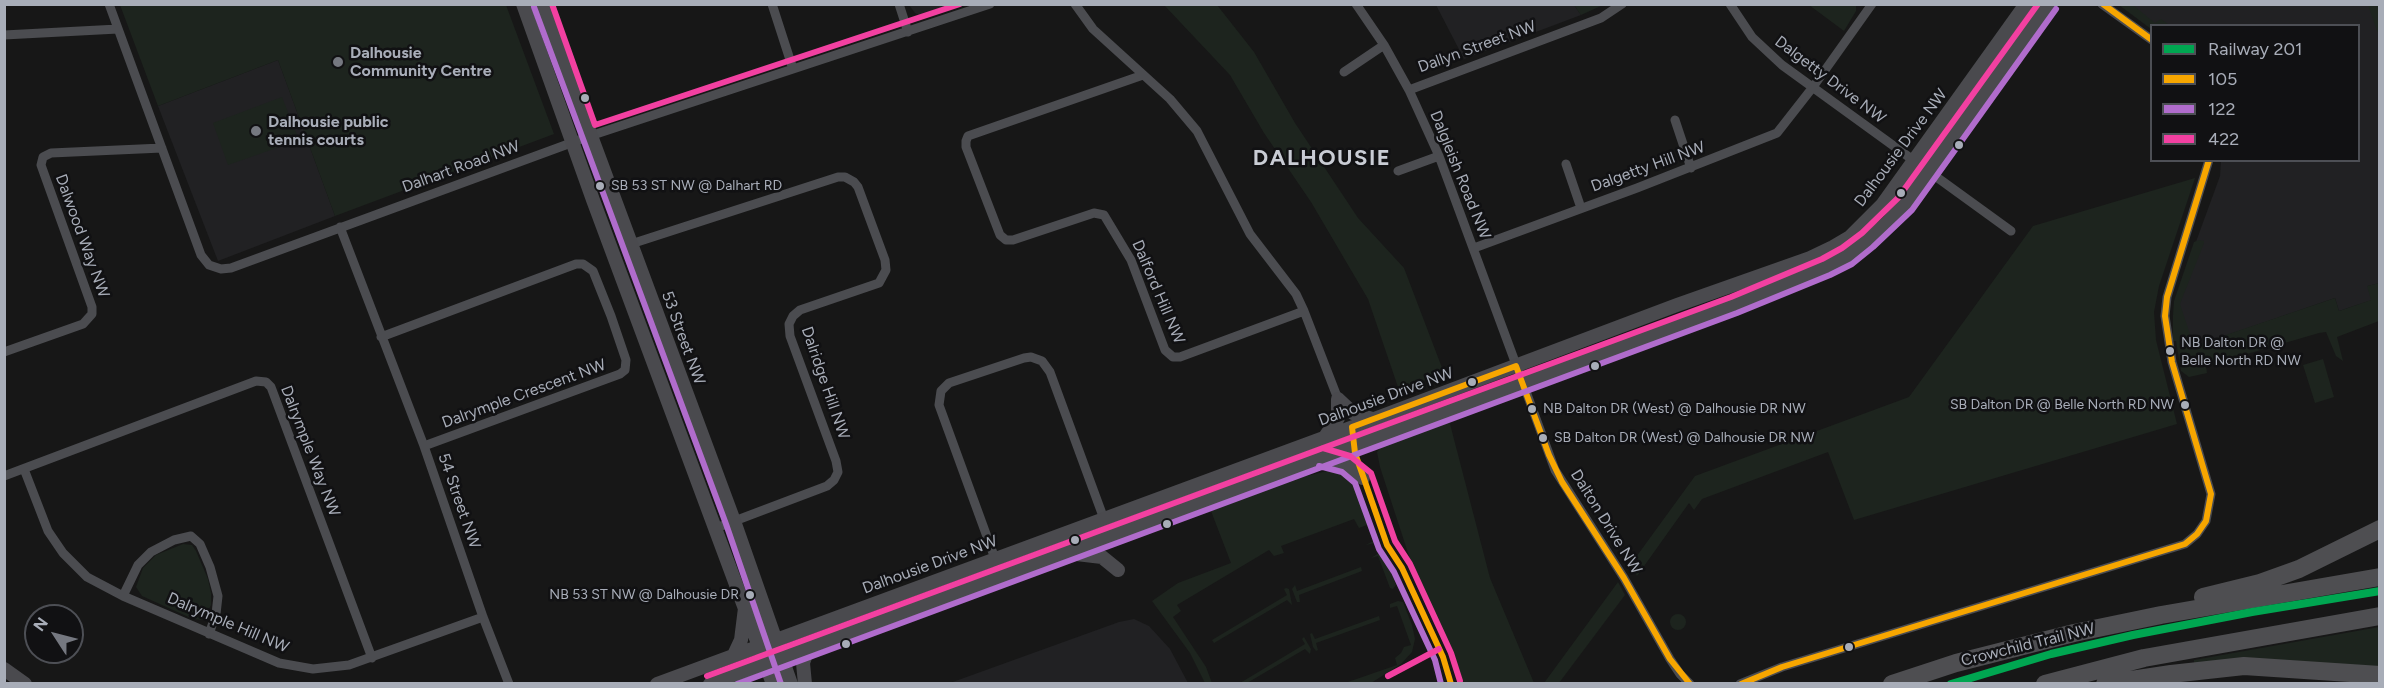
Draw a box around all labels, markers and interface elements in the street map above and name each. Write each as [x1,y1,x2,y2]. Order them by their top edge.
street label: Dallyn Street NW [1415,17,1539,77]
legend [2150,24,2360,162]
street label: Dalgetty Drive NW [1771,32,1889,128]
text: Railway 201 [2208,38,2302,60]
place label: Dalhousie Community Centre [350,43,492,81]
marker: Dalhousie Community Centre [331,55,345,69]
text: 105 [2208,68,2237,90]
street label: Dalhousie Drive NW [1850,85,1952,211]
unlabelled marker [579,92,591,104]
text: 122 [2208,98,2236,120]
street label: Dalgleish Road NW [1425,108,1495,242]
place label: Dalhousie public tennis courts [268,112,389,150]
marker: Dalhousie public tennis courts [249,124,263,138]
text: 422 [2208,128,2239,150]
street label: Dalhart Road NW [400,137,522,197]
street label: Dalgetty Hill NW [1588,138,1708,196]
unlabelled marker [1953,139,1965,151]
district label: DALHOUSIE [1253,146,1391,172]
street label: Dalwood Way NW [51,172,113,300]
place label: SB 53 ST NW @ Dalhart RD [611,178,782,194]
marker: SB 53 ST NW @ Dalhart RD [594,180,606,192]
unlabelled marker [1895,187,1907,199]
street label: Dalford Hill NW [1127,237,1189,347]
street label: 53 Street NW [657,289,709,387]
street label: Dalridge Hill NW [797,324,853,442]
place label: NB Dalton DR @ Belle North RD NW [2181,335,2301,368]
marker: NB Dalton DR @ Belle North RD NW [2164,345,2176,357]
street label: Dalrymple Crescent NW [439,355,609,433]
unlabelled marker [1589,360,1601,372]
street label: Dalhousie Drive NW [1316,364,1456,430]
unlabelled marker [1466,376,1478,388]
street label: Dalrymple Way NW [276,383,344,519]
place label: SB Dalton DR @ Belle North RD NW [1950,397,2174,413]
marker: SB Dalton DR @ Belle North RD NW [2179,399,2191,411]
place label: NB Dalton DR (West) @ Dalhousie DR NW [1543,401,1806,417]
marker: NB Dalton DR (West) @ Dalhousie DR NW [1526,403,1538,415]
place label: SB Dalton DR (West) @ Dalhousie DR NW [1554,430,1815,446]
marker: SB Dalton DR (West) @ Dalhousie DR NW [1537,432,1549,444]
street label: 54 Street NW [434,451,484,551]
street label: Dalton Drive NW [1566,466,1646,578]
unlabelled marker [1161,518,1173,530]
street label: Dalhousie Drive NW [860,532,1000,598]
unlabelled marker [1069,534,1081,546]
place label: NB 53 ST NW @ Dalhousie DR [549,587,739,603]
street label: Dalrymple Hill NW [164,589,292,657]
marker: NB 53 ST NW @ Dalhousie DR [744,589,756,601]
north arrow [24,604,84,664]
text: N [29,614,52,635]
street label: Crowchild Trail NW [1959,619,2097,671]
unlabelled marker [840,638,852,650]
unlabelled marker [1843,641,1855,653]

